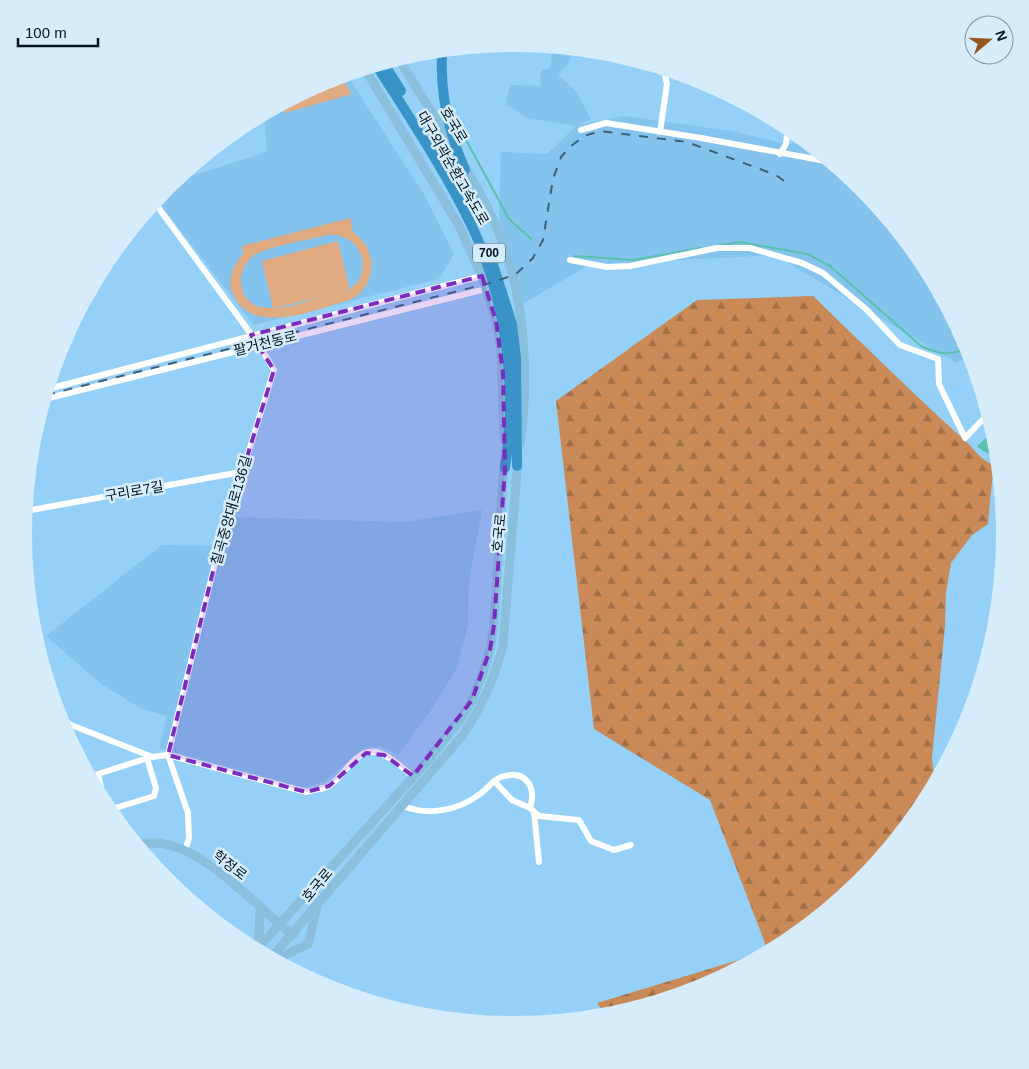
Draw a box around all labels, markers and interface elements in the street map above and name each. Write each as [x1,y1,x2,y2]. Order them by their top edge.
scale bar [18,15,98,47]
north arrow [964,15,1014,65]
text: 100 m [25,24,67,41]
text: N [992,28,1011,43]
street label: 호국로 [437,104,471,146]
street label: 대구외곽순환고속도로 [414,108,492,228]
road number: 700 [473,244,505,262]
street label: 팔거천동로 [232,327,298,359]
street label: 칠곡중앙대로136길 [208,453,254,567]
street label: 구리로7길 [103,478,165,504]
street label: 호국로 [489,513,509,553]
street label: 학정로 [210,847,250,883]
street label: 호국로 [298,865,336,905]

